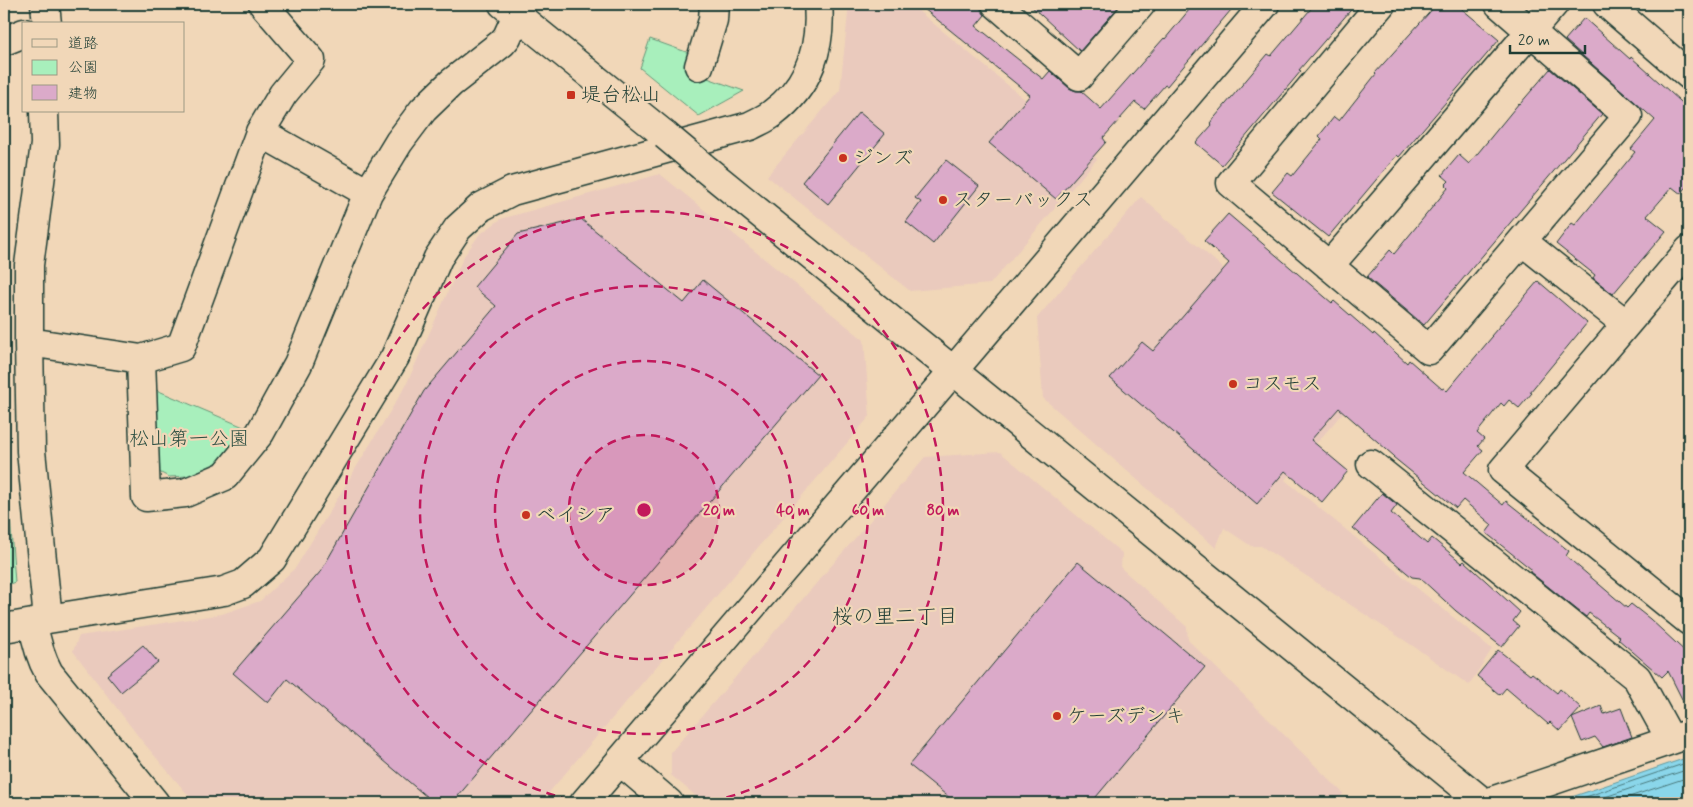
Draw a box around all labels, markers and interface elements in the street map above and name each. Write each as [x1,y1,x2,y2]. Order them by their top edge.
legend [22,22,185,112]
scale bar [1510,22,1586,54]
text: 20 m [1518,31,1550,51]
text: 道路 [68,34,98,54]
text: 公園 [68,58,98,78]
place label: 堤台松山 [581,82,661,109]
text: 建物 [68,84,98,104]
marker: 堤台松山 [565,89,577,101]
place label: ジンズ [853,145,913,172]
marker: ジンズ [837,152,849,164]
place label: スターバックス [953,187,1093,214]
marker: スターバックス [937,194,949,206]
place label: コスモス [1243,371,1322,398]
marker: コスモス [1227,378,1239,390]
park label: 松山第一公園 [129,426,249,453]
centre of rings [635,501,653,519]
text: 20 m [703,501,735,521]
text: 40 m [776,501,810,521]
text: 60 m [852,501,884,521]
text: 80 m [926,501,960,521]
place label: ベイシア [536,502,616,529]
marker: ベイシア [520,509,532,521]
district label: 桜の里二丁目 [832,603,958,631]
place label: ケーズデンキ [1067,703,1185,730]
marker: ケーズデンキ [1051,710,1063,722]

